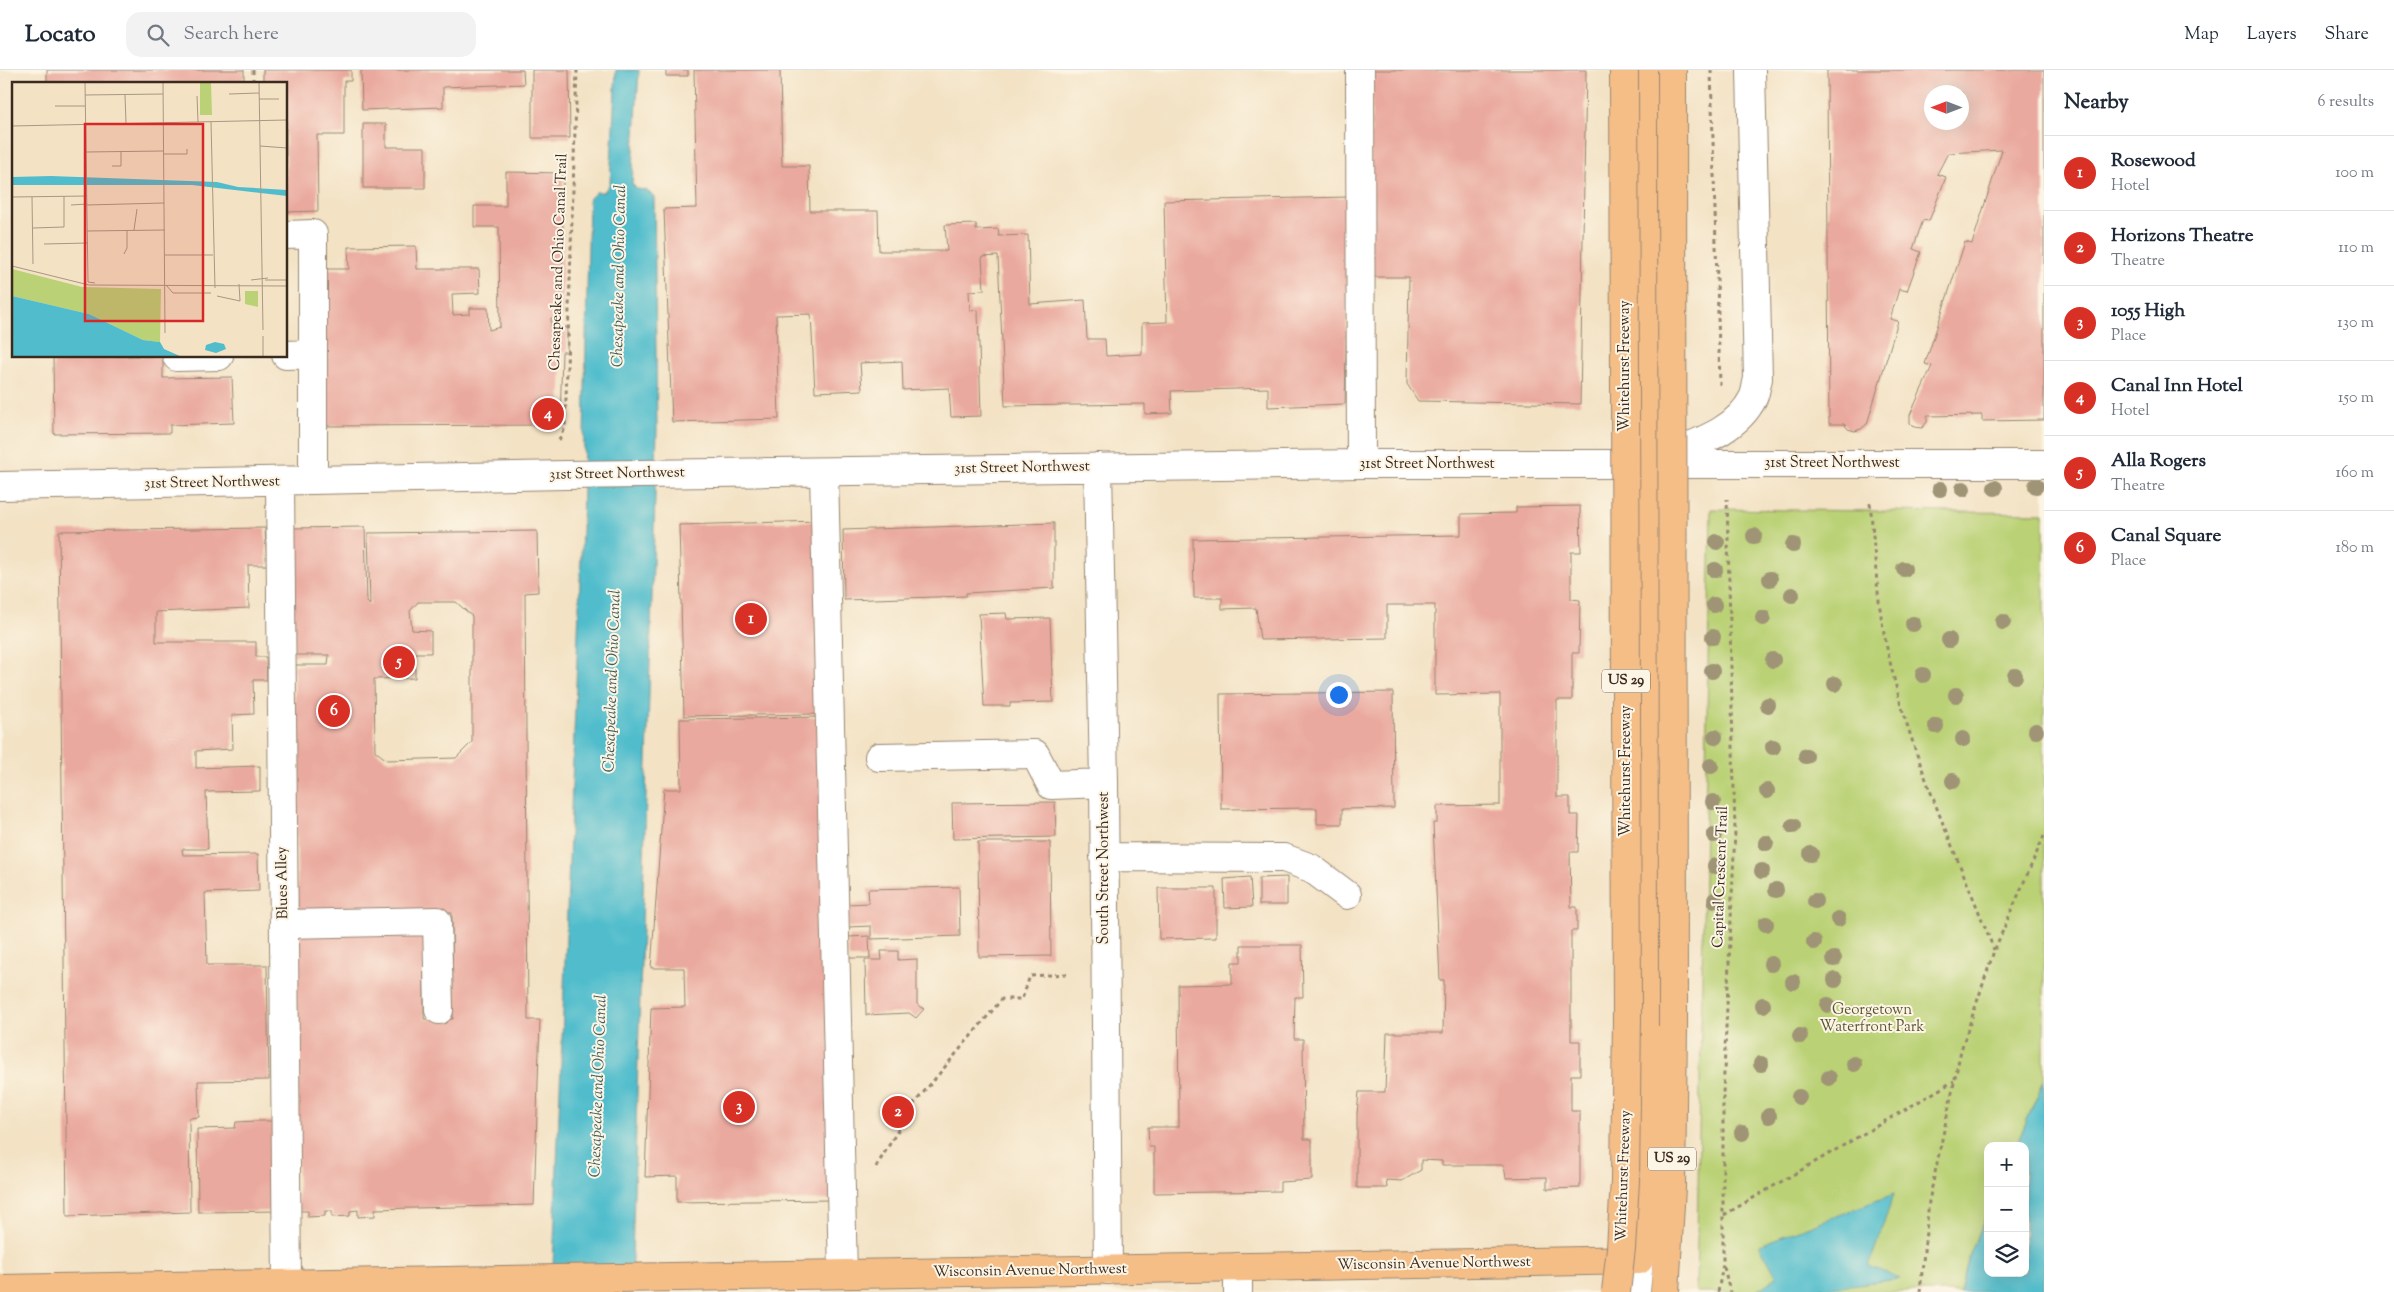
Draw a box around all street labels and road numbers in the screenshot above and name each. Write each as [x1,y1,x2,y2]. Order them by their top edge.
street label: Chesapeake and Ohio Canal Trail [545,153,573,371]
street label: Whitehurst Freeway [1615,300,1636,432]
street label: 31st Street Northwest [1764,453,1900,474]
street label: 31st Street Northwest [1359,454,1495,475]
street label: 31st Street Northwest [954,456,1090,480]
street label: 31st Street Northwest [549,462,685,486]
street label: 31st Street Northwest [144,471,280,495]
road number: US 29 [1602,670,1650,692]
street label: Whitehurst Freeway [1616,705,1637,837]
street label: South Street Northwest [1094,791,1115,945]
street label: Capital Crescent Trail [1708,806,1734,948]
street label: Blues Alley [272,846,294,920]
street label: Whitehurst Freeway [1611,1109,1637,1242]
road number: US 29 [1648,1148,1696,1170]
street label: Wisconsin Avenue Northwest [1337,1252,1531,1276]
street label: Wisconsin Avenue Northwest [933,1259,1127,1283]

